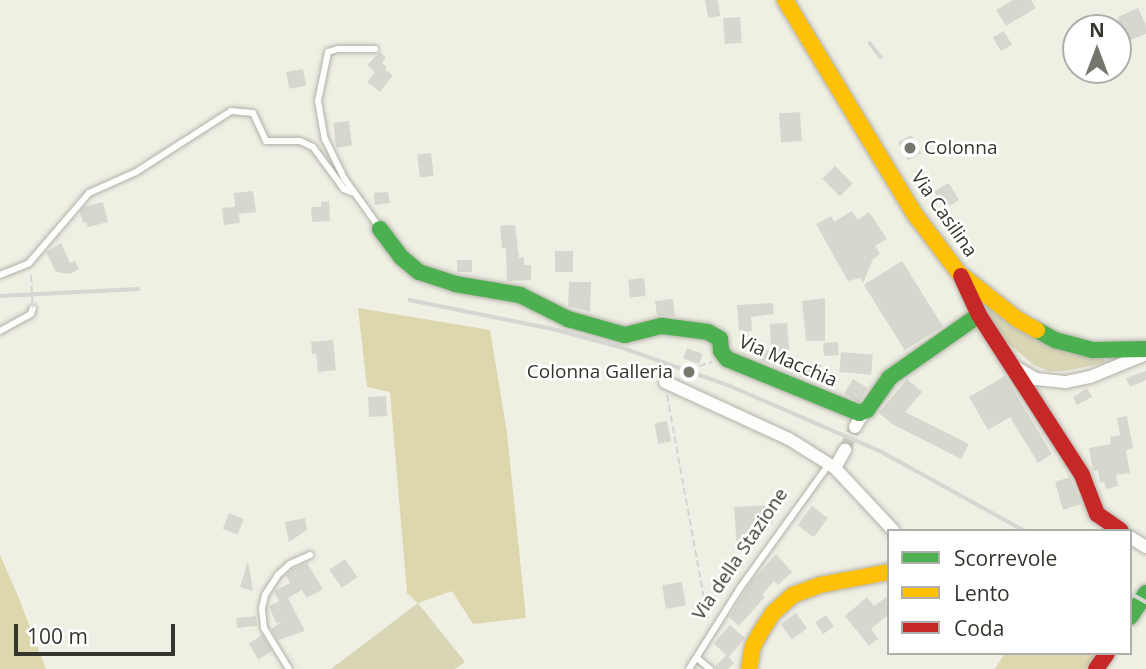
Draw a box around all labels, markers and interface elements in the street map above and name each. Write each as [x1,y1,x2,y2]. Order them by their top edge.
north arrow [1062,14,1132,84]
text: N [1089,17,1105,43]
place label: Colonna [924,137,997,159]
marker: Colonna [902,140,918,156]
street label: Via Casilina [906,167,982,261]
street label: Via Macchia [735,330,841,392]
place label: Colonna Galleria [527,361,673,383]
marker: Colonna Galleria [679,362,699,382]
street label: Via della Stazione [687,484,793,624]
legend [887,529,1132,655]
text: Scorrevole [954,544,1057,572]
text: Lento [954,579,1010,607]
scale bar [18,610,178,654]
text: Coda [954,614,1004,642]
text: 100 m [27,622,88,650]

